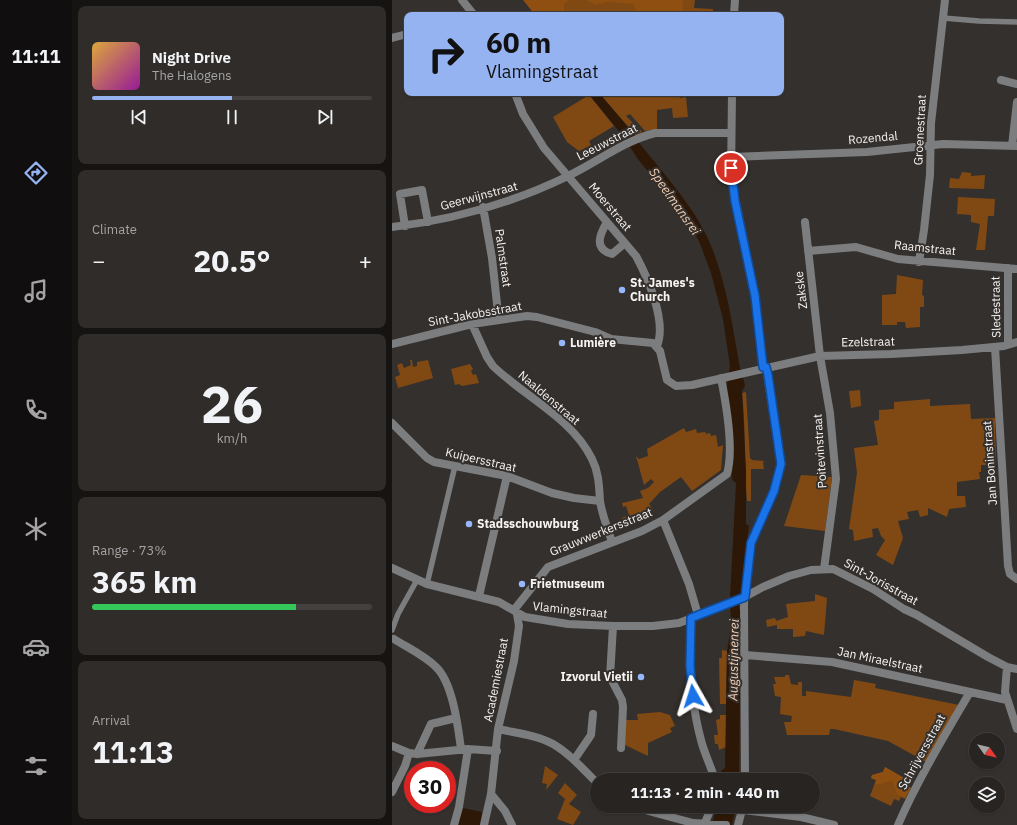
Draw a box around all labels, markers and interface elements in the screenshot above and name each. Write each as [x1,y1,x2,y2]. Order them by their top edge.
text: 60 m [486,24,551,61]
icon: right [420,28,472,80]
text: 11:11 [11,45,61,68]
text: Night Drive [152,48,231,67]
text: Vlamingstraat [486,60,598,83]
text: The Halogens [152,67,232,84]
street label: Groenestraat [910,94,929,166]
icon: previous [128,106,150,128]
icon: pause [221,106,243,128]
icon: next [314,106,336,128]
street label: Leeuwstraat [574,120,640,163]
street label: Rozendal [848,128,898,147]
pin [714,151,748,185]
icon: arrive [720,157,742,179]
icon: directions [22,159,50,187]
water label: Speelmansrei [645,164,704,239]
street label: Geerwijnstraat [439,178,519,213]
street label: Moerstraat [586,179,635,234]
text: Climate [92,221,137,238]
street label: Palmstraat [492,228,515,288]
street label: Raamstraat [893,237,957,258]
text: 20.5° [193,241,271,280]
text: − [92,246,105,275]
text: + [359,246,372,275]
street label: Zakske [791,270,810,310]
place label: St. James's Church [630,275,695,304]
street label: Sledestraat [987,276,1004,338]
icon: music [22,277,50,305]
marker: St. James's Church [617,285,627,295]
street label: Sint-Jakobsstraat [427,298,523,329]
street label: Ezelstraat [841,334,895,349]
place label: Lumière [570,335,616,350]
marker: Lumière [557,338,567,348]
street label: Naaldenstraat [515,367,583,428]
text: 26 [201,370,263,437]
icon: phone [22,396,50,424]
street label: Poitevinstraat [809,413,830,489]
street label: Jan Boninstraat [979,420,1000,506]
text: km/h [217,430,247,447]
street label: Kuipersstraat [444,444,518,475]
street label: Grauwwerkersstraat [547,504,654,559]
icon: climate [22,515,50,543]
place label: Stadsschouwburg [477,516,579,531]
marker: Stadsschouwburg [464,519,474,529]
text: Range · 73% [92,542,166,559]
street label: Sint-Jorisstraat [842,555,921,608]
text: 365 km [92,562,197,601]
place label: Frietmuseum [530,576,605,591]
marker: Frietmuseum [517,579,527,589]
street label: Vlamingstraat [532,598,608,621]
water label: Augustijnenrei [724,618,743,702]
icon: car [22,633,50,661]
street label: Academiestraat [480,637,511,723]
street label: Jan Miraelstraat [836,643,924,676]
place label: Izvorul Vietii [561,669,633,684]
marker: Izvorul Vietii [636,672,646,682]
position arrow [672,675,714,717]
street label: Schrijversstraat [895,711,949,792]
text: Arrival [92,712,130,729]
text: 11:13 [92,732,174,771]
north arrow [969,733,1005,769]
map controls [969,733,1005,813]
icon: filters [22,752,50,780]
speed limit sign: 30 [404,761,456,813]
button: layers [969,777,1005,813]
text: 11:13 · 2 min · 440 m [631,783,779,802]

